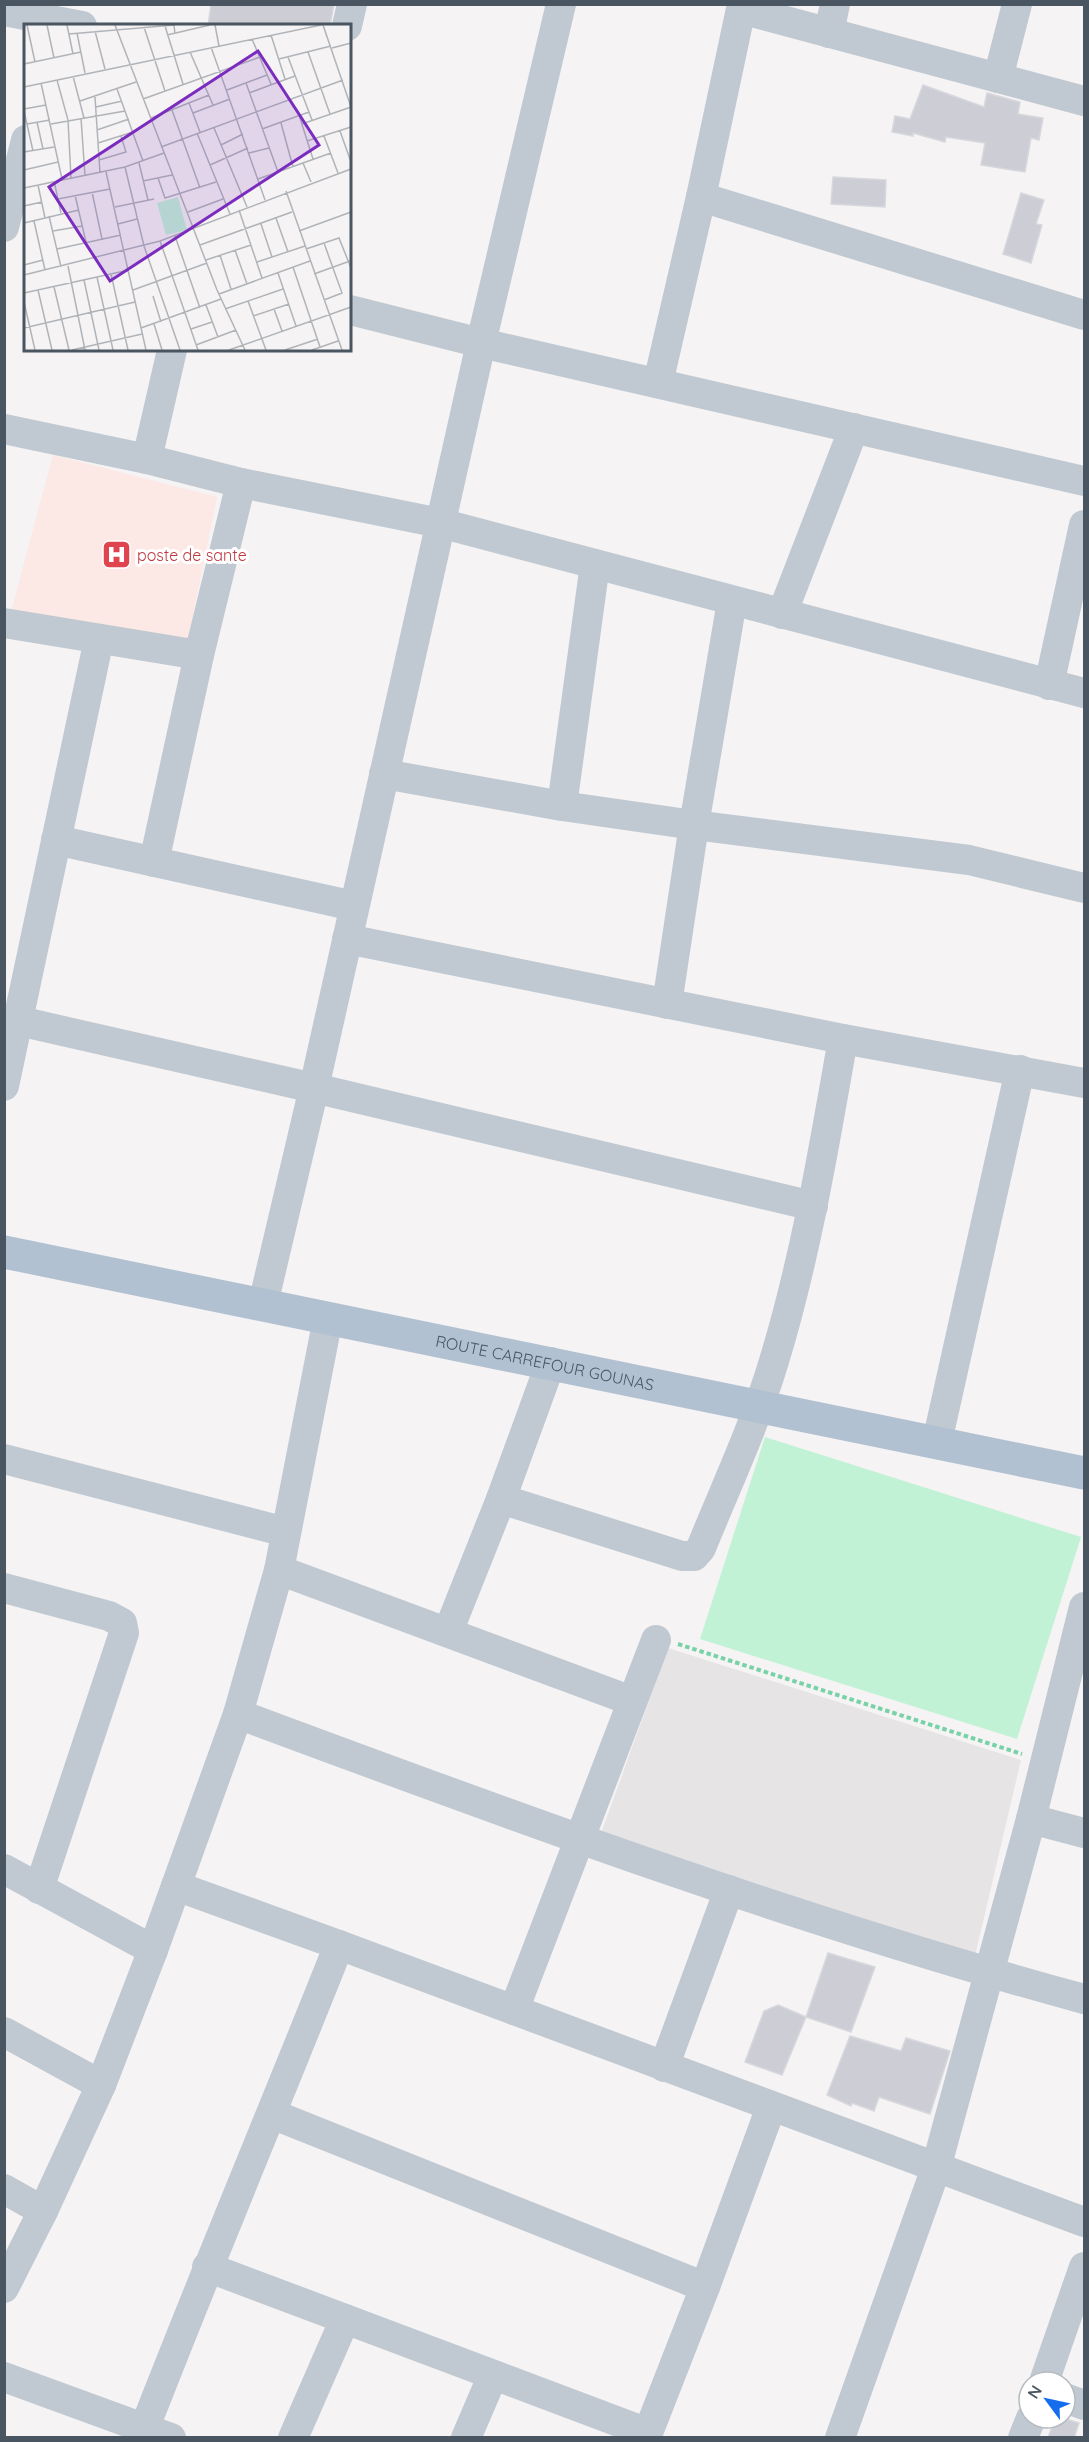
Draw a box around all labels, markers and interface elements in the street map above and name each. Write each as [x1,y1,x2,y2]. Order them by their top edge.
inset map [24,24,351,351]
hospital icon: poste de sante [100,539,132,571]
place label: poste de sante [137,545,247,565]
street label: ROUTE CARREFOUR GOUNAS [434,1331,656,1395]
north arrow [1017,2370,1077,2430]
text: N [1023,2381,1046,2402]

